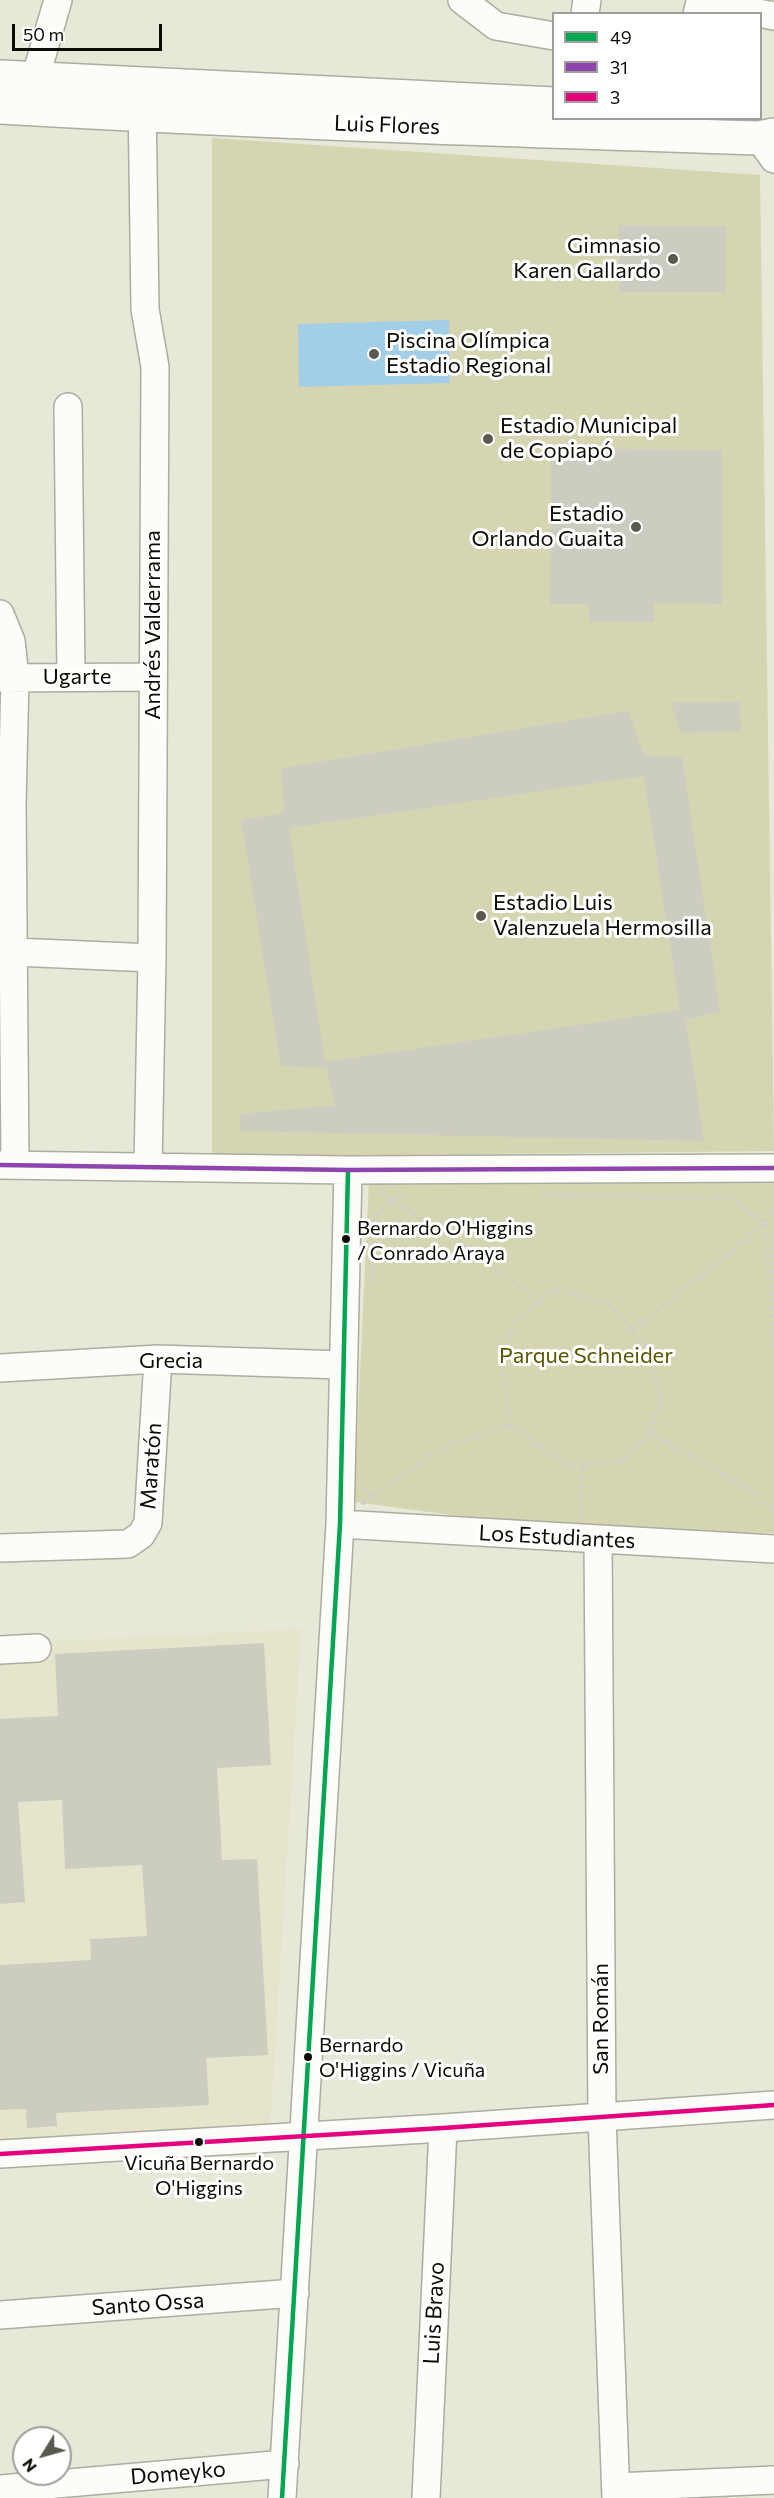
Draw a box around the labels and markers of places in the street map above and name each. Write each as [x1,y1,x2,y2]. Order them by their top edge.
place label: Gimnasio Karen Gallardo [513,233,661,284]
marker: Gimnasio Karen Gallardo [666,252,680,266]
place label: Piscina Olímpica Estadio Regional [386,328,551,380]
marker: Piscina Olímpica Estadio Regional [367,347,381,361]
place label: Estadio Municipal de Copiapó [500,413,677,464]
marker: Estadio Municipal de Copiapó [481,432,495,446]
place label: Estadio Orlando Guaita [471,501,624,552]
marker: Estadio Orlando Guaita [629,520,643,534]
place label: Estadio Luis Valenzuela Hermosilla [493,890,712,942]
marker: Estadio Luis Valenzuela Hermosilla [474,909,488,923]
place label: Bernardo O'Higgins / Conrado Araya [357,1216,533,1263]
marker: Bernardo O'Higgins / Conrado Araya [340,1233,352,1245]
place label: Bernardo O'Higgins / Vicuña [319,2033,485,2080]
marker: Bernardo O'Higgins / Vicuña [302,2051,314,2063]
marker: Vicuña Bernardo O'Higgins [193,2136,205,2148]
place label: Vicuña Bernardo O'Higgins [124,2151,274,2198]

